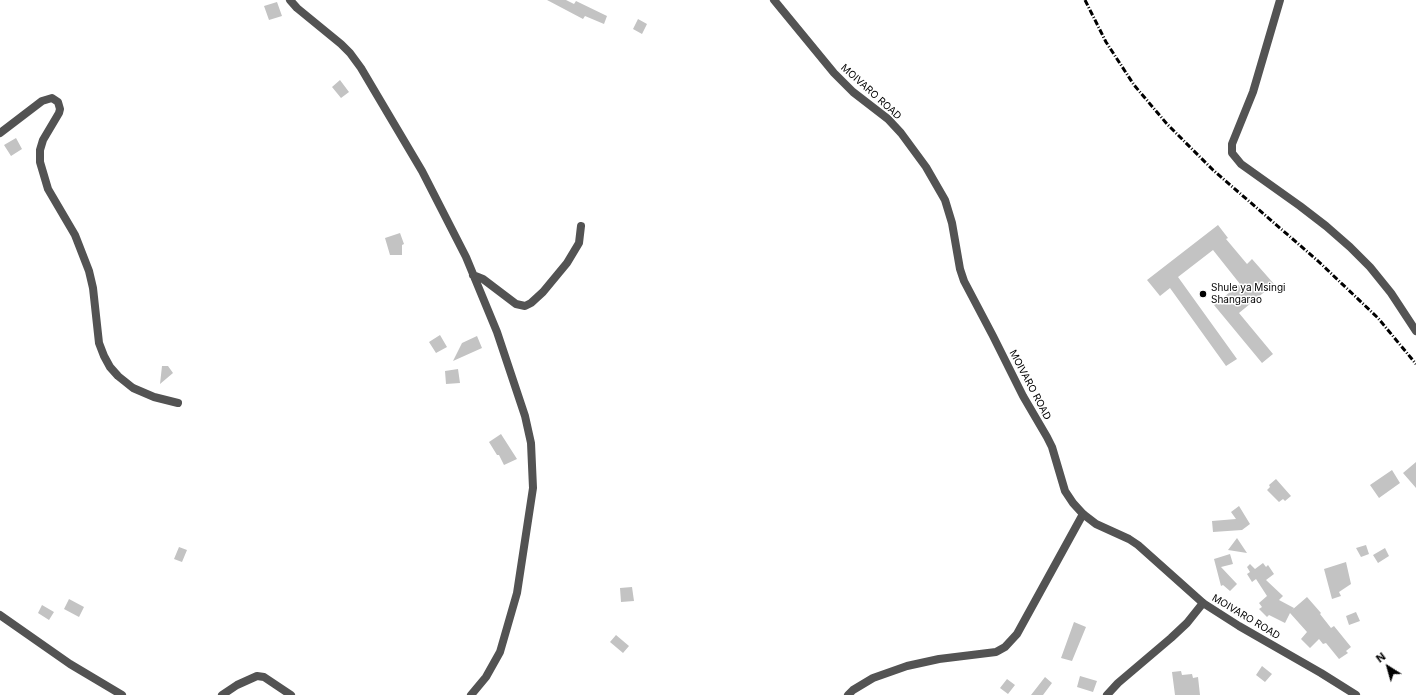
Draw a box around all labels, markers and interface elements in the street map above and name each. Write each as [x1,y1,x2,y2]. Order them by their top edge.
street label: MOIVARO ROAD [838,62,904,122]
place label: Shule ya Msingi Shangarao [1211,282,1286,306]
marker: Shule ya Msingi Shangarao [1198,289,1208,299]
street label: MOIVARO ROAD [1007,348,1053,422]
street label: MOIVARO ROAD [1210,592,1282,642]
north arrow [1368,647,1408,687]
text: N [1373,649,1388,666]

